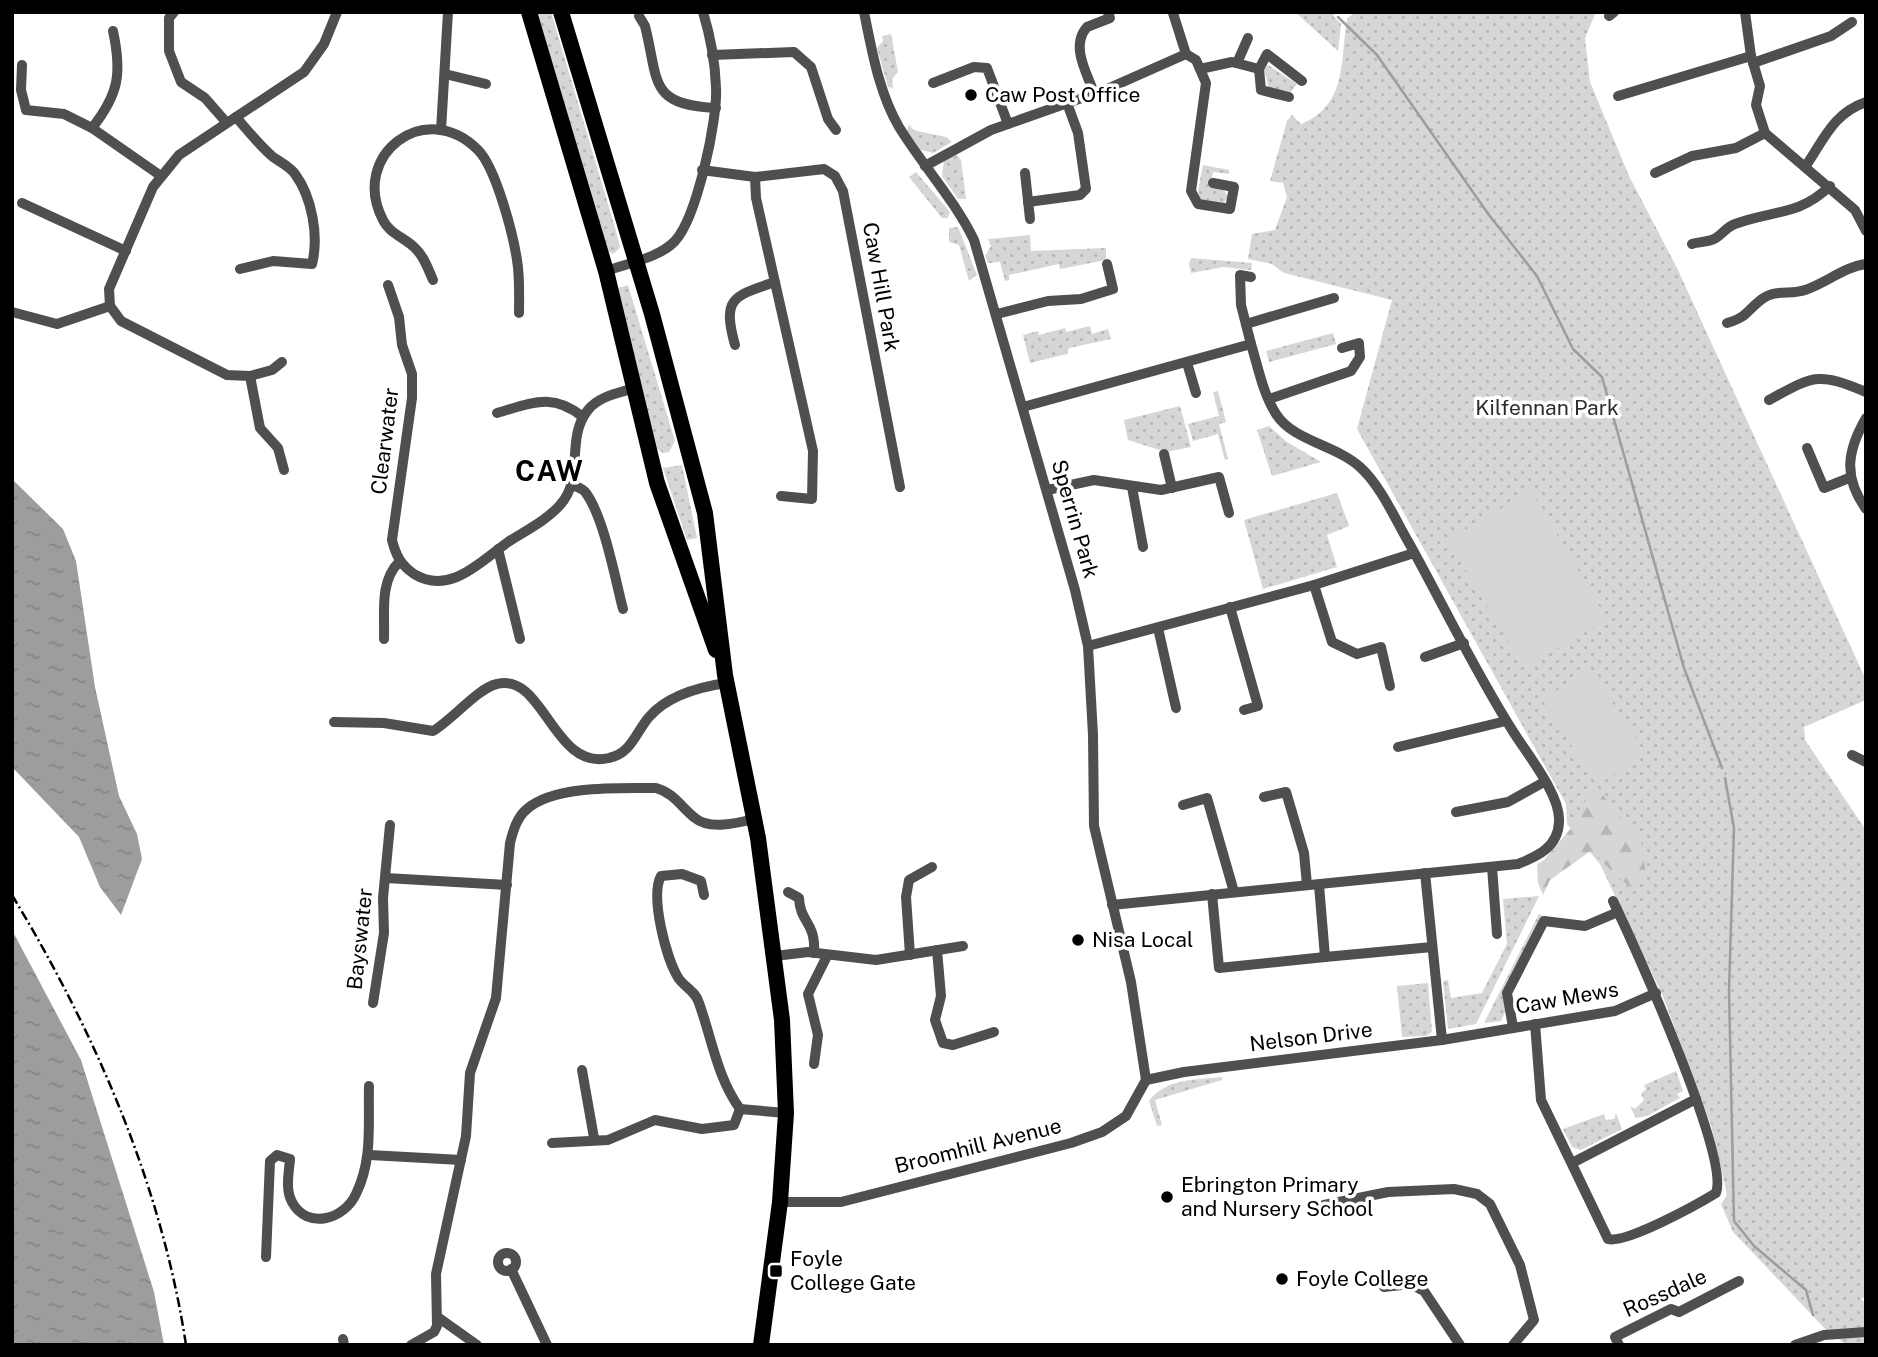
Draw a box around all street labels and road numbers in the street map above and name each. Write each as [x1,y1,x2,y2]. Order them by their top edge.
street label: Caw Hill Park [858,220,905,354]
street label: Clearwater [366,386,403,496]
street label: Sperrin Park [1047,457,1104,581]
street label: Bayswater [342,887,377,991]
street label: Caw Mews [1514,976,1620,1019]
street label: Nelson Drive [1248,1017,1374,1056]
street label: Broomhill Avenue [892,1113,1064,1178]
street label: Rossdale [1619,1263,1710,1322]

